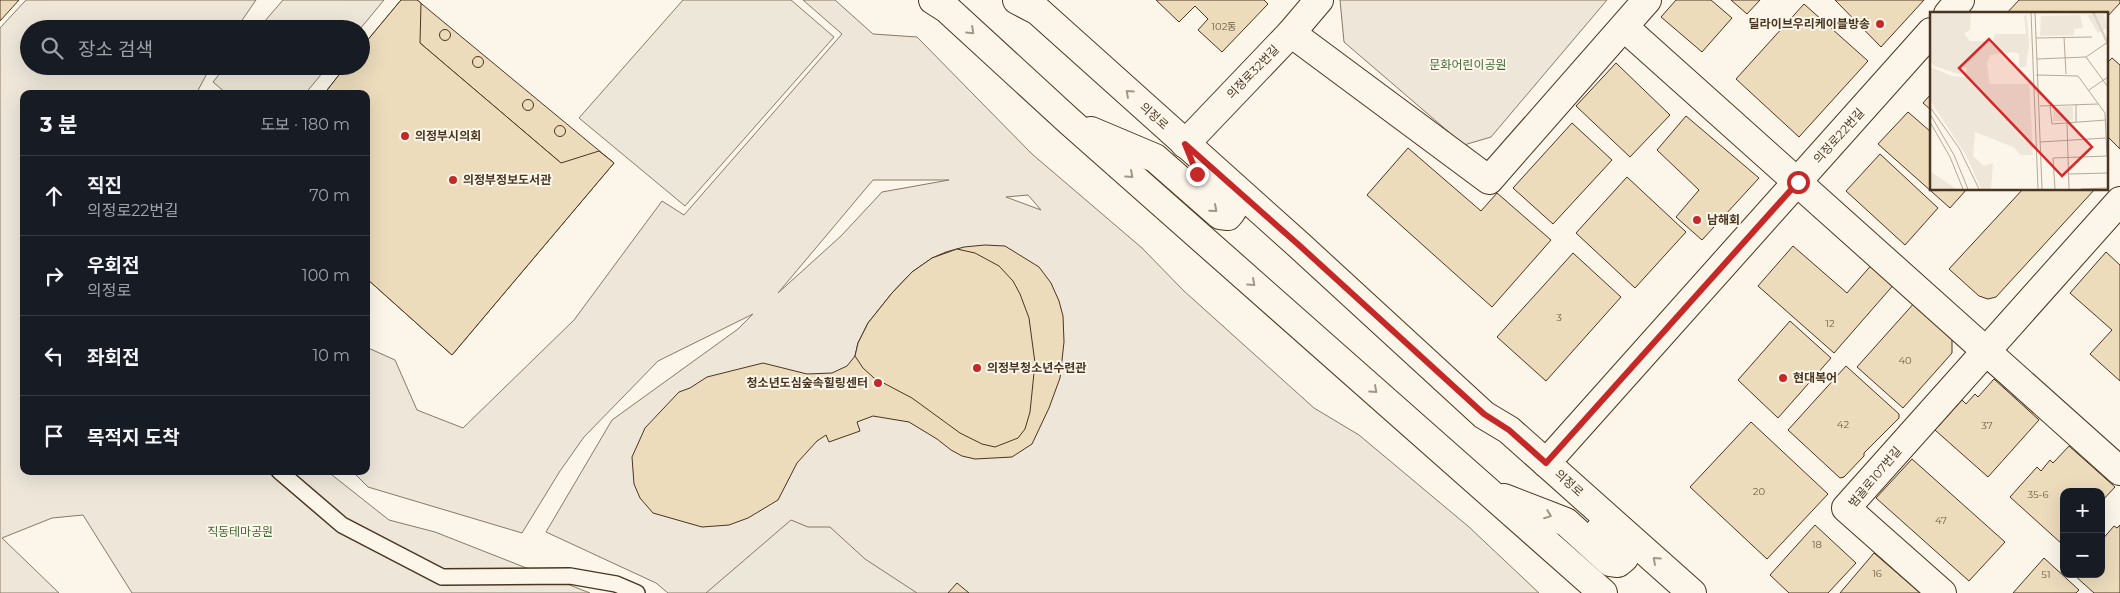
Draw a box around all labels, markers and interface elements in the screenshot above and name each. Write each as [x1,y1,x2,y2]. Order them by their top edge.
inset map [1930,12,2108,190]
place label: 딜라이브우리케이블방송 [1749,16,1870,31]
marker: 딜라이브우리케이블방송 [1874,18,1886,30]
search box [20,20,370,75]
house number: 102동 [1211,20,1237,33]
one-way arrow [965,25,974,34]
icon: search [38,34,66,62]
text: 장소 검색 [78,38,153,61]
street label: 의정로32번길 [1223,42,1282,102]
park label: 문화어린이공원 [1429,57,1507,72]
one-way arrow [1125,90,1134,99]
street label: 의정로 [1137,99,1172,132]
street label: 의정로22번길 [1810,105,1867,166]
text: 3 분 [40,112,78,137]
text: 도보 · 180 m [260,115,350,134]
place label: 의정부시의회 [415,128,481,143]
marker: 의정부시의회 [399,130,411,142]
route end [1186,163,1209,186]
one-way arrow [1125,169,1134,178]
route start [1787,171,1810,194]
place label: 의정부정보도서관 [463,172,551,187]
text: 직진 [87,174,122,197]
marker: 의정부정보도서관 [447,174,459,186]
icon: ahead [40,182,68,210]
text: 70 m [309,186,350,205]
text: 의정로22번길 [87,201,179,220]
one-way arrow [1208,203,1217,212]
place label: 남해회 [1707,212,1740,227]
marker: 남해회 [1691,214,1703,226]
text: 우회전 [87,254,139,277]
icon: right [40,262,68,290]
text: 100 m [302,266,350,285]
one-way arrow [1246,277,1255,286]
text: 의정로 [87,281,131,300]
house number: 3 [1556,311,1562,324]
house number: 12 [1825,317,1835,330]
icon: left [40,342,68,370]
text: 좌회전 [87,346,139,369]
text: 10 m [312,346,350,365]
house number: 40 [1898,354,1912,367]
place label: 의정부청소년수련관 [987,360,1086,375]
marker: 의정부청소년수련관 [971,362,983,374]
place label: 현대복어 [1793,370,1837,385]
marker: 현대복어 [1777,372,1789,384]
place label: 청소년도심숲속힐링센터 [747,375,868,390]
marker: 청소년도심숲속힐링센터 [872,377,884,389]
one-way arrow [1368,384,1377,393]
house number: 42 [1837,418,1849,431]
house number: 37 [1981,419,1993,432]
icon: arrive [40,422,68,450]
text: 목적지 도착 [87,426,180,449]
street label: 범골로107번길 [1845,443,1904,510]
street label: 의정로 [1552,466,1587,499]
house number: 20 [1753,485,1766,498]
house number: 35-6 [2027,488,2049,501]
map controls [2060,488,2105,578]
button: + [2060,488,2105,533]
one-way arrow [1543,509,1552,519]
house number: 47 [1935,514,1947,527]
park label: 직동테마공원 [207,524,273,539]
button: − [2060,533,2105,578]
house number: 18 [1812,538,1822,551]
one-way arrow [1652,557,1661,566]
house number: 16 [1872,567,1882,580]
house number: 51 [2041,568,2051,581]

